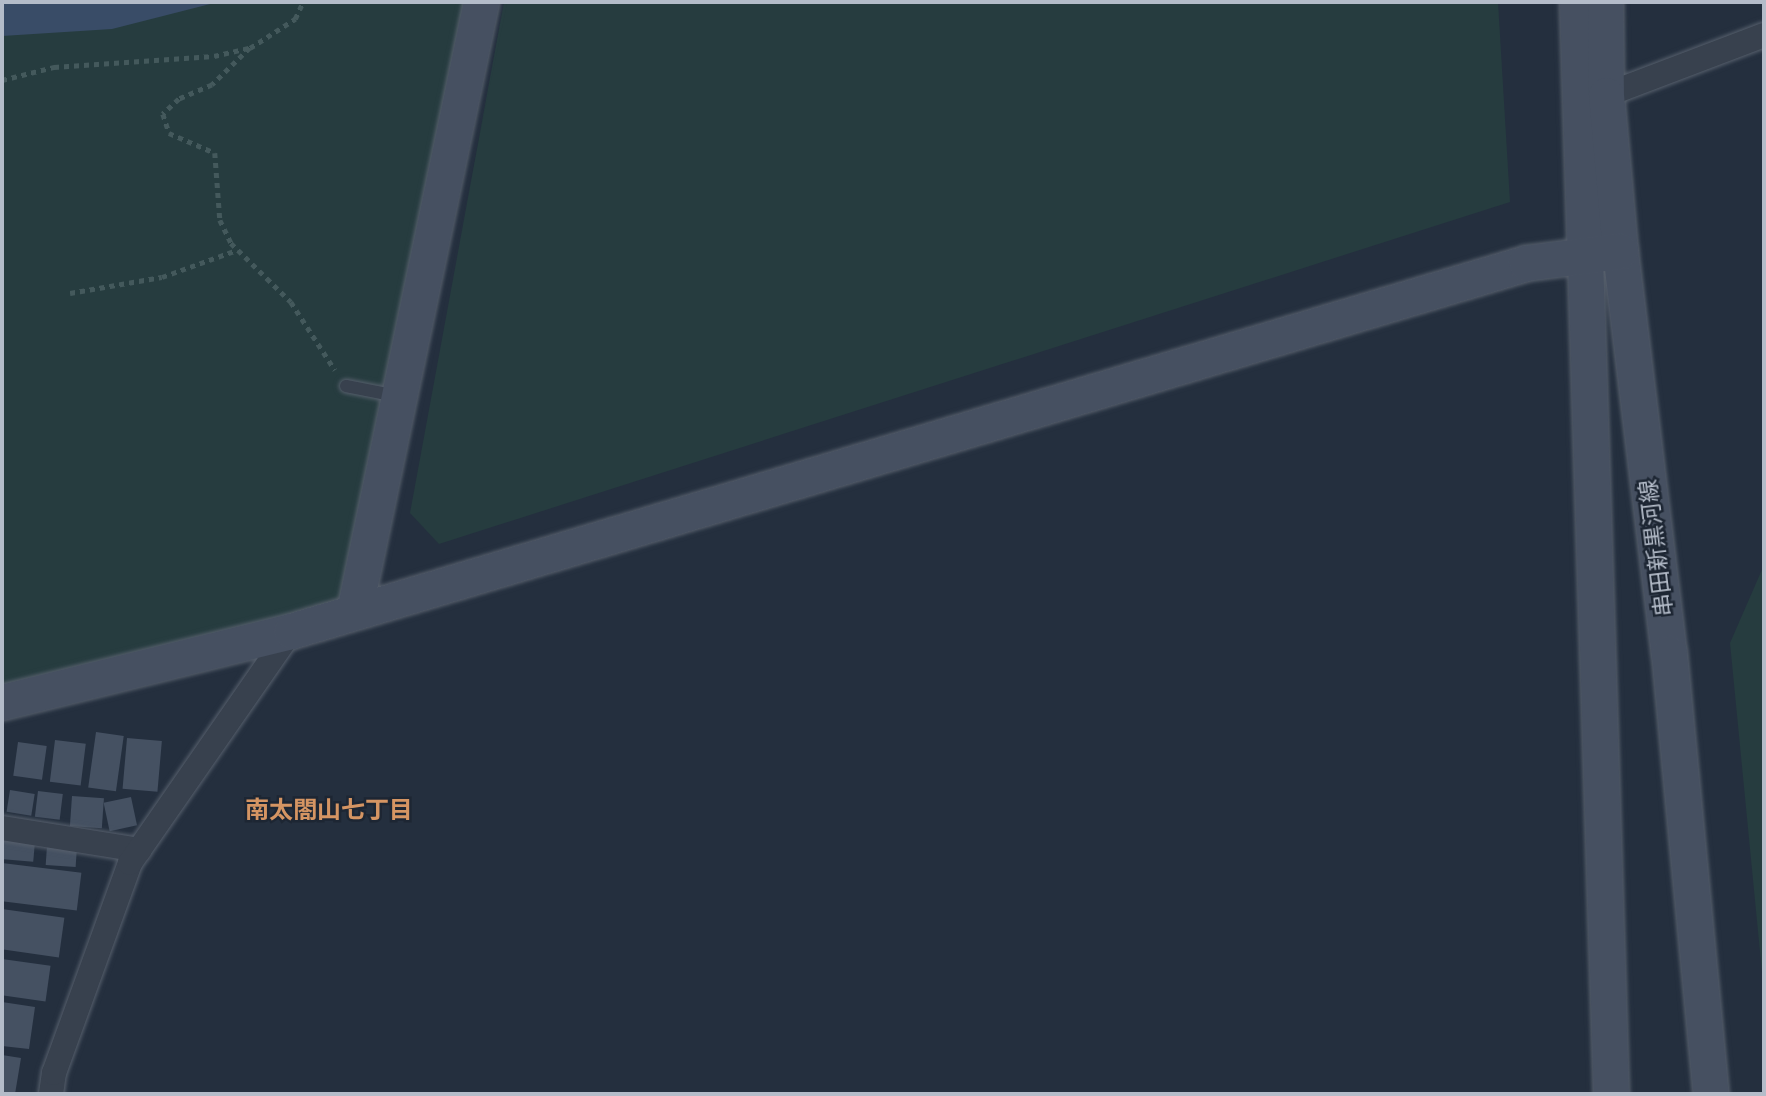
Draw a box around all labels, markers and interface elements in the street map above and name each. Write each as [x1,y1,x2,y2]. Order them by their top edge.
street label: 串田新黒河線 [1634,478,1678,618]
district label: 南太閤山七丁目 [245,796,413,824]

